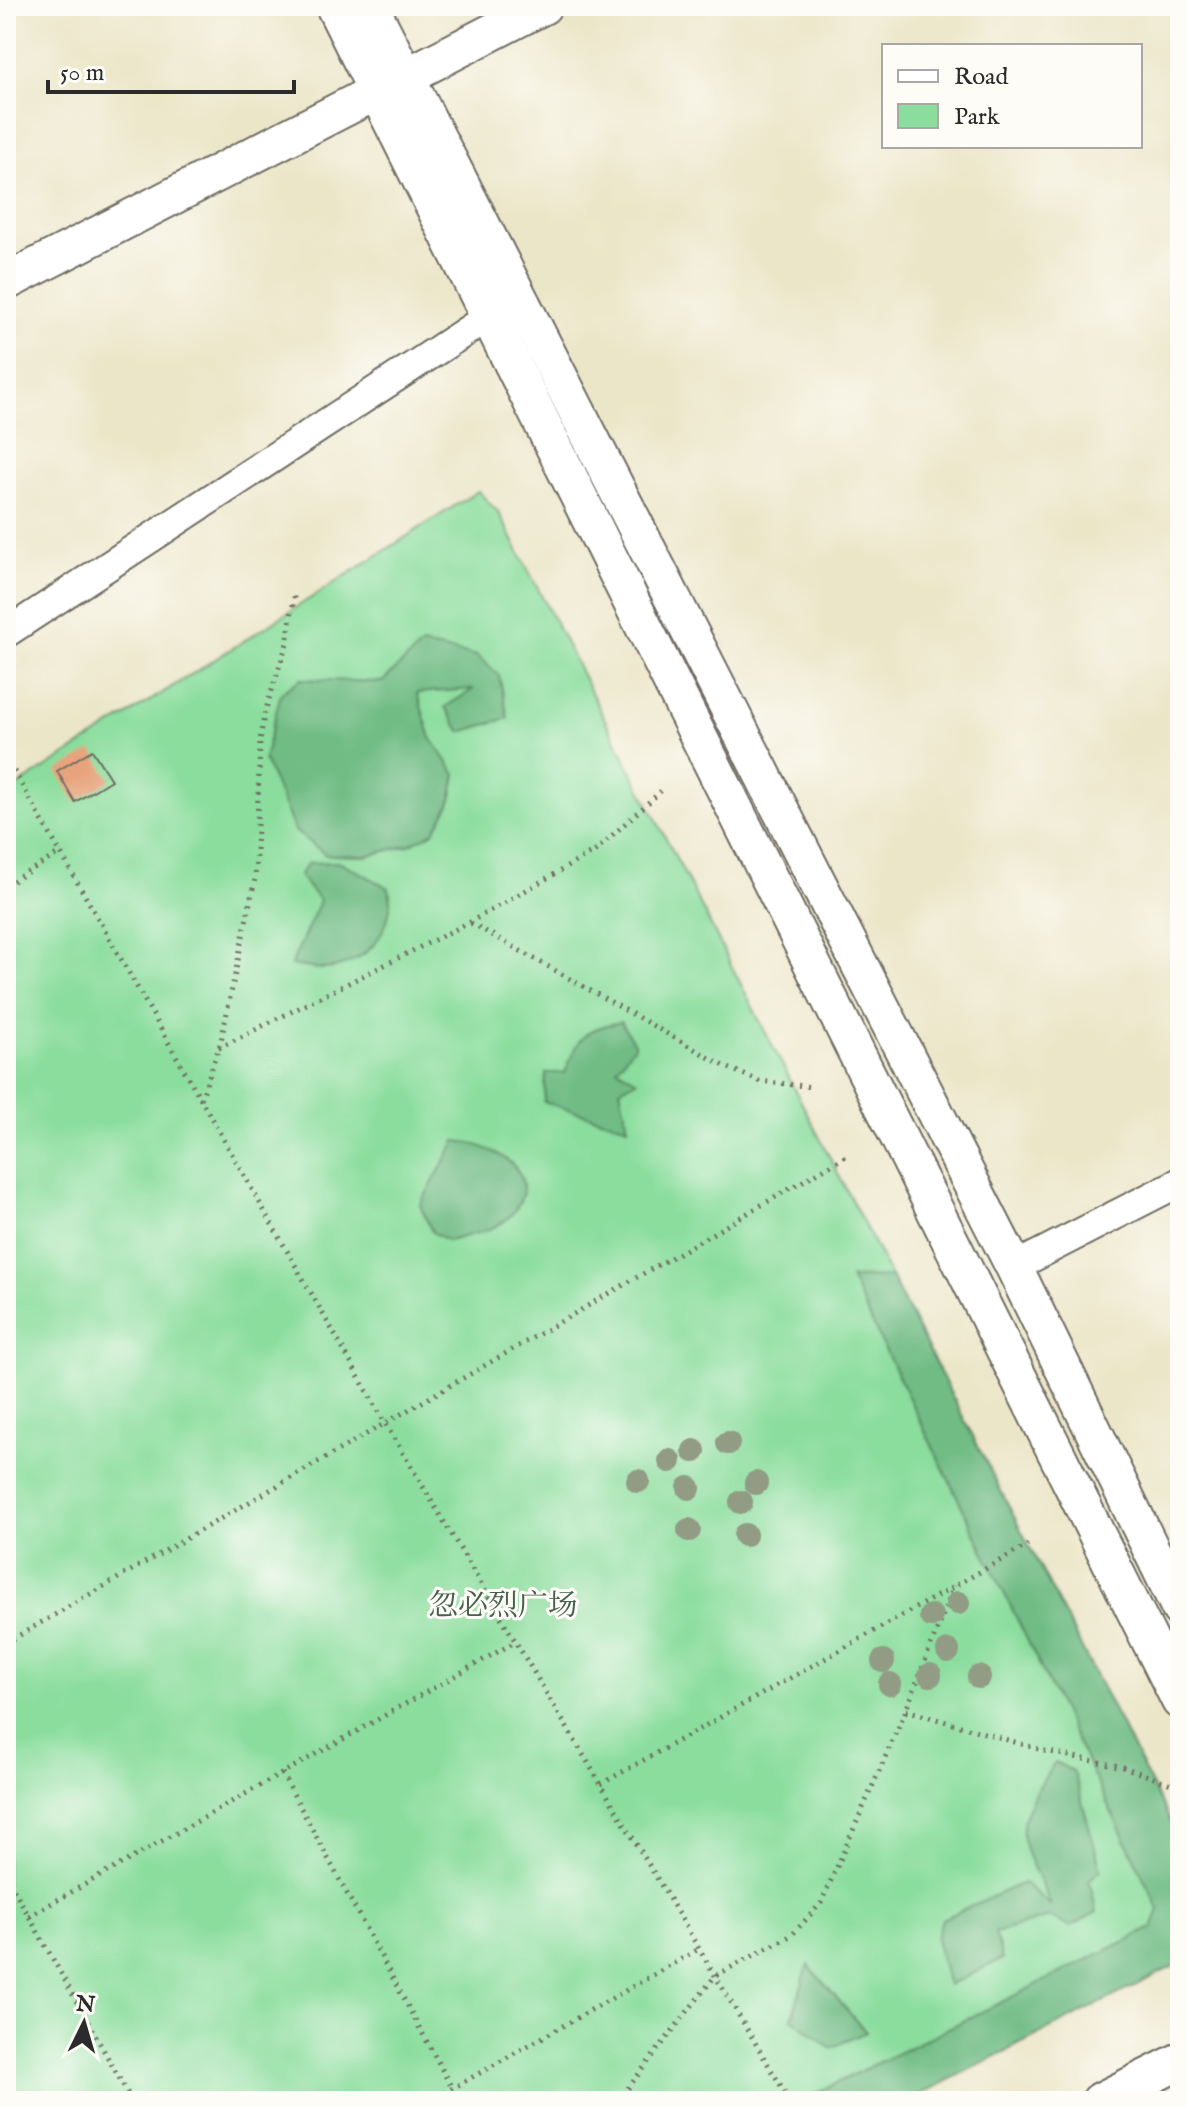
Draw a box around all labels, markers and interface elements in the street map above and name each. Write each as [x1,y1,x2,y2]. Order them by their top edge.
scale bar [48,44,294,94]
legend [882,44,1142,148]
text: 50 m [60,58,104,89]
text: Road [954,62,1008,93]
text: Park [954,102,1000,133]
park label: 忽必烈广场 [428,1588,578,1626]
north arrow [44,1983,124,2063]
text: N [74,1990,96,2020]

